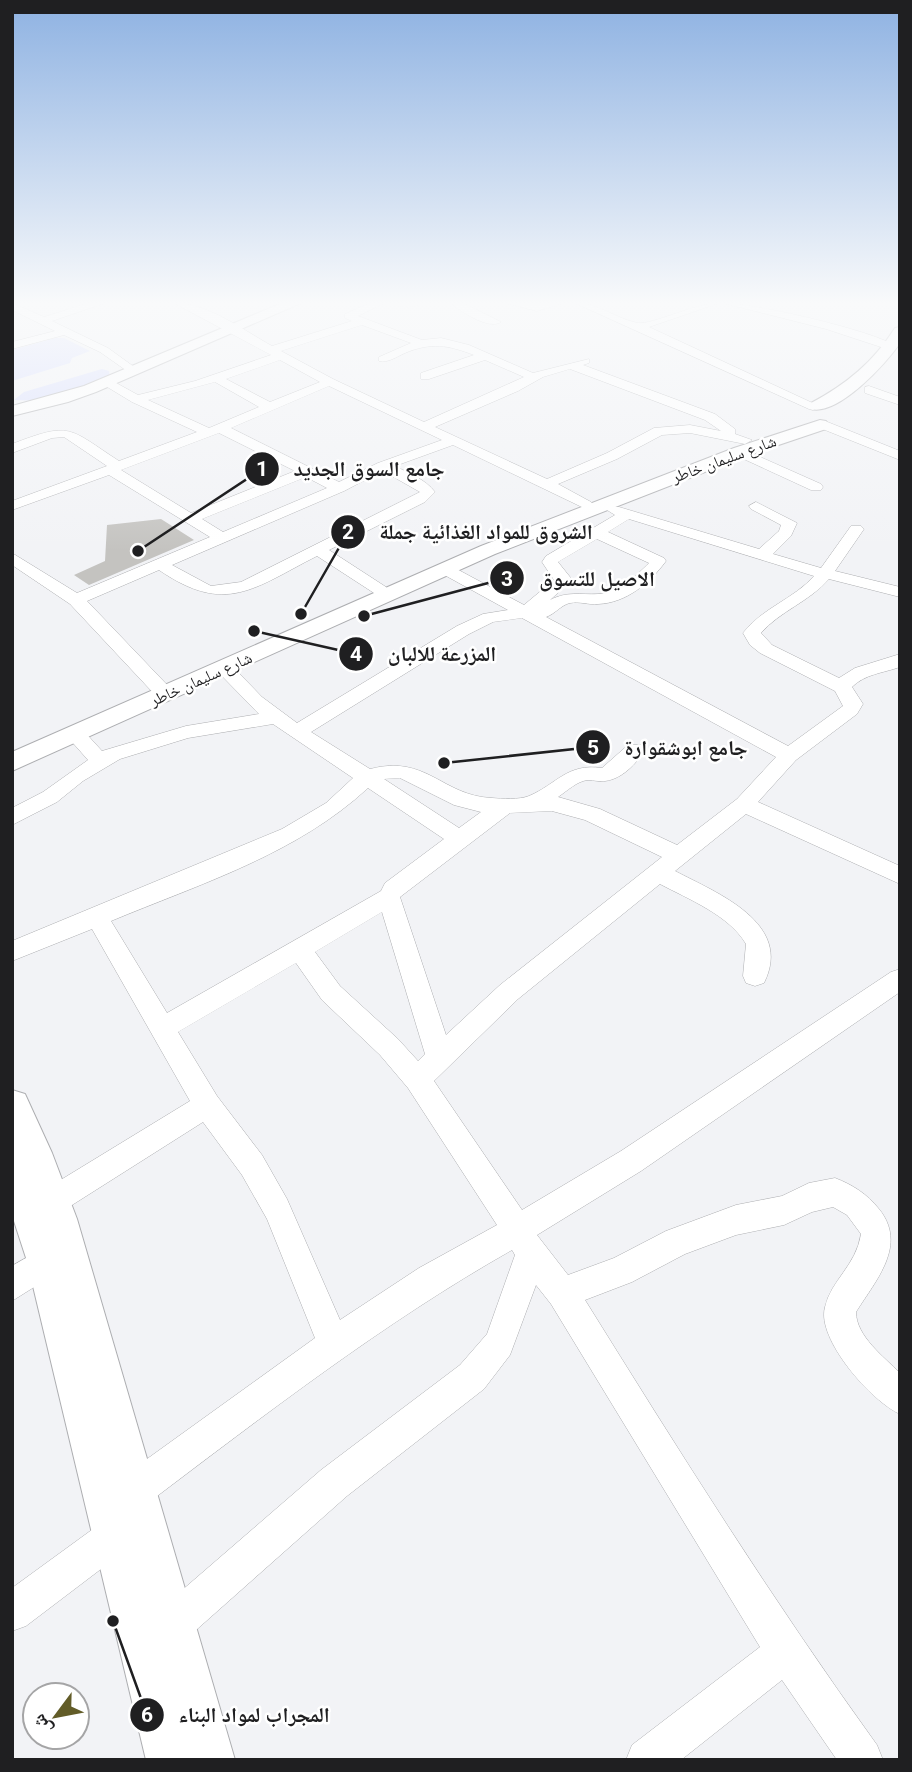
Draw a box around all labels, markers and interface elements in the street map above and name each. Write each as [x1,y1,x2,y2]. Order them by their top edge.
street label: شارع سليمان خاطر [668,431,779,488]
callout: جامع السوق الجديد [244,448,458,490]
text: 1 [256,457,268,481]
text: جامع السوق الجديد [293,457,445,483]
callout: الشروق للمواد الغذائية جملة [330,511,607,553]
text: 2 [342,520,354,544]
text: الشروق للمواد الغذائية جملة [379,520,593,545]
callout: الاصيل للتسوق [490,557,669,599]
text: 3 [501,567,513,591]
text: الاصيل للتسوق [539,567,655,592]
callout: المزرعة للالبان [339,633,510,675]
text: 4 [350,642,362,666]
text: المزرعة للالبان [388,642,496,666]
street label: شارع سليمان خاطر [146,648,255,711]
callout: جامع ابوشقوارة [575,726,762,768]
text: 5 [587,736,599,760]
text: جامع ابوشقوارة [624,736,748,762]
north arrow [21,1681,91,1751]
callout: المجراب لمواد البناء [129,1694,344,1736]
text: 6 [141,1703,153,1727]
text: المجراب لمواد البناء [178,1703,330,1727]
text: ش [27,1710,57,1739]

